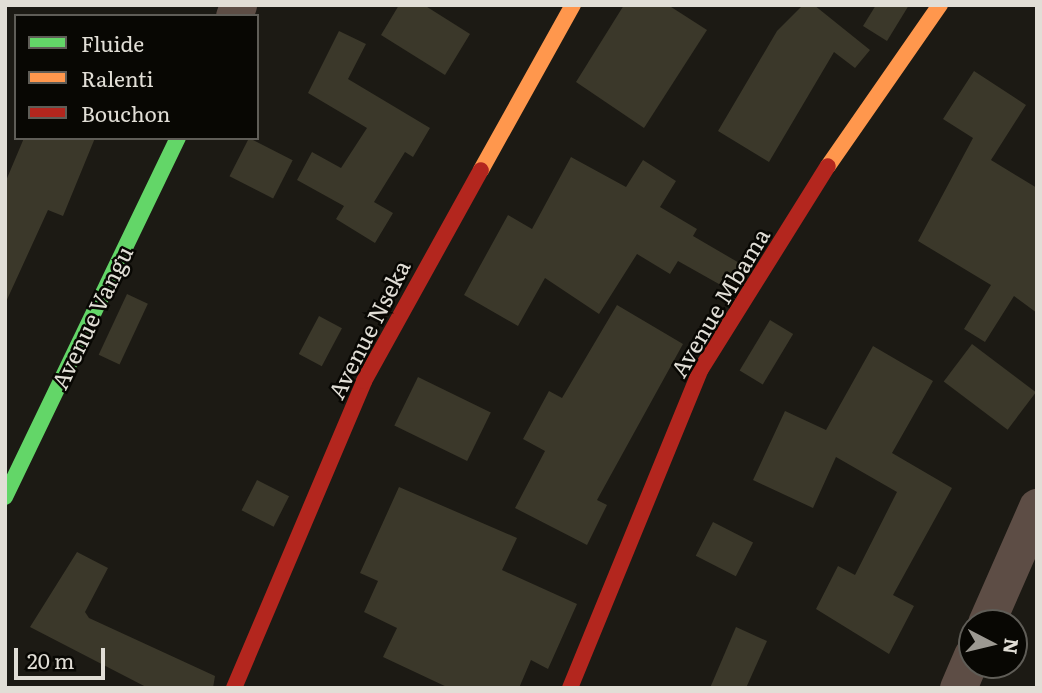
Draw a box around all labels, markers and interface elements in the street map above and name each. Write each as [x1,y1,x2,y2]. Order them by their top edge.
legend [14,14,259,140]
text: Fluide [81,27,144,58]
text: Ralenti [81,62,154,93]
text: Bouchon [81,97,170,128]
street label: Avenue Mbama [664,223,774,381]
street label: Avenue Vangu [45,241,137,393]
street label: Avenue Nseka [321,255,415,403]
north arrow [958,609,1028,679]
scale bar [18,634,108,678]
text: N [997,637,1027,656]
text: 20 m [27,644,74,675]

